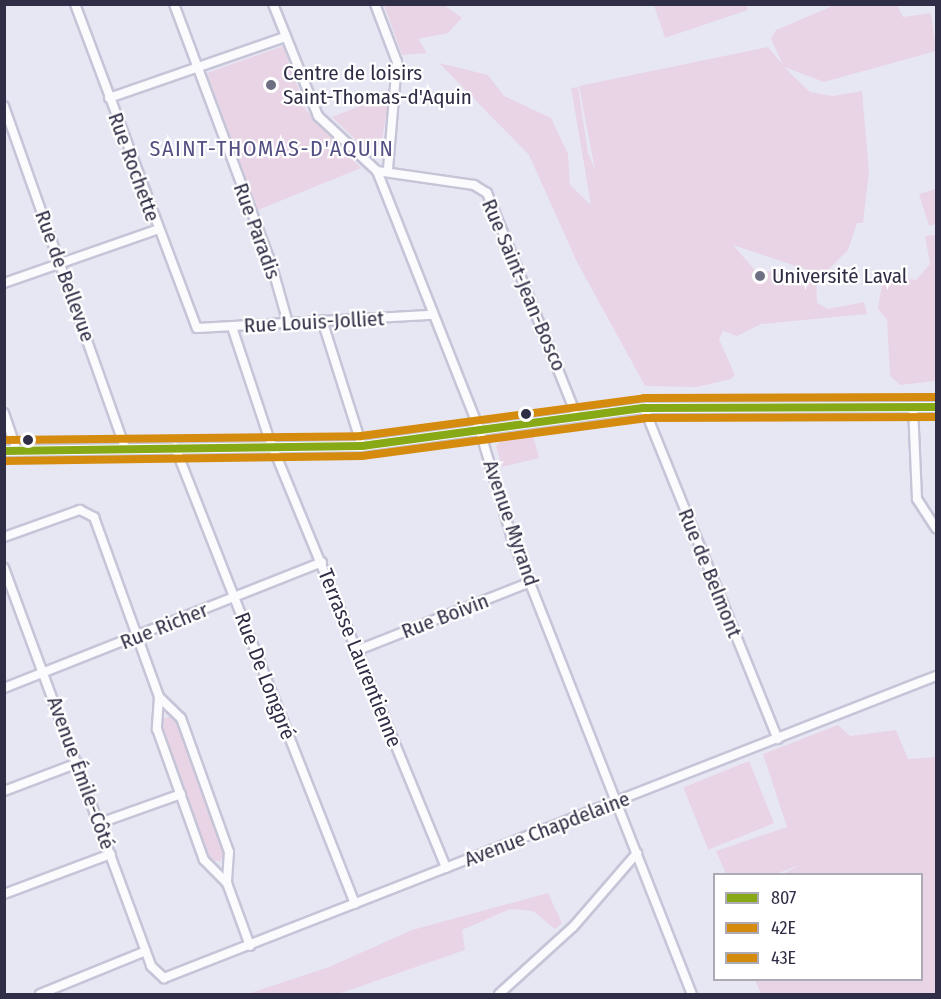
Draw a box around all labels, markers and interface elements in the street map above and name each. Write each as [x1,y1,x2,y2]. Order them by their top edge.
place label: Centre de loisirs Saint-Thomas-d'Aquin [283,60,472,110]
marker: Centre de loisirs Saint-Thomas-d'Aquin [264,78,278,92]
street label: Rue Rochette [103,109,165,225]
district label: SAINT-THOMAS-D'AQUIN [150,136,394,162]
street label: Rue Paradis [228,180,286,282]
street label: Rue Saint-Jean-Bosco [476,195,572,375]
street label: Rue de Bellevue [30,207,100,345]
place label: Université Laval [772,263,907,289]
marker: Université Laval [753,269,767,283]
street label: Rue Louis-Jolliet [243,306,385,338]
unlabelled marker [520,408,532,420]
unlabelled marker [22,434,34,446]
street label: Avenue Myrand [478,457,544,589]
street label: Rue de Belmont [673,505,747,641]
street label: Terrasse Laurentienne [313,565,407,751]
street label: Rue Boivin [398,588,492,644]
street label: Rue Richer [117,597,211,655]
street label: Rue De Longpré [229,609,301,743]
street label: Avenue Émile-Côté [42,693,120,853]
street label: Avenue Chapdelaine [461,786,633,872]
legend [713,873,923,981]
text: 807 [771,887,796,909]
text: 42E [771,917,796,939]
text: 43E [771,947,796,969]

